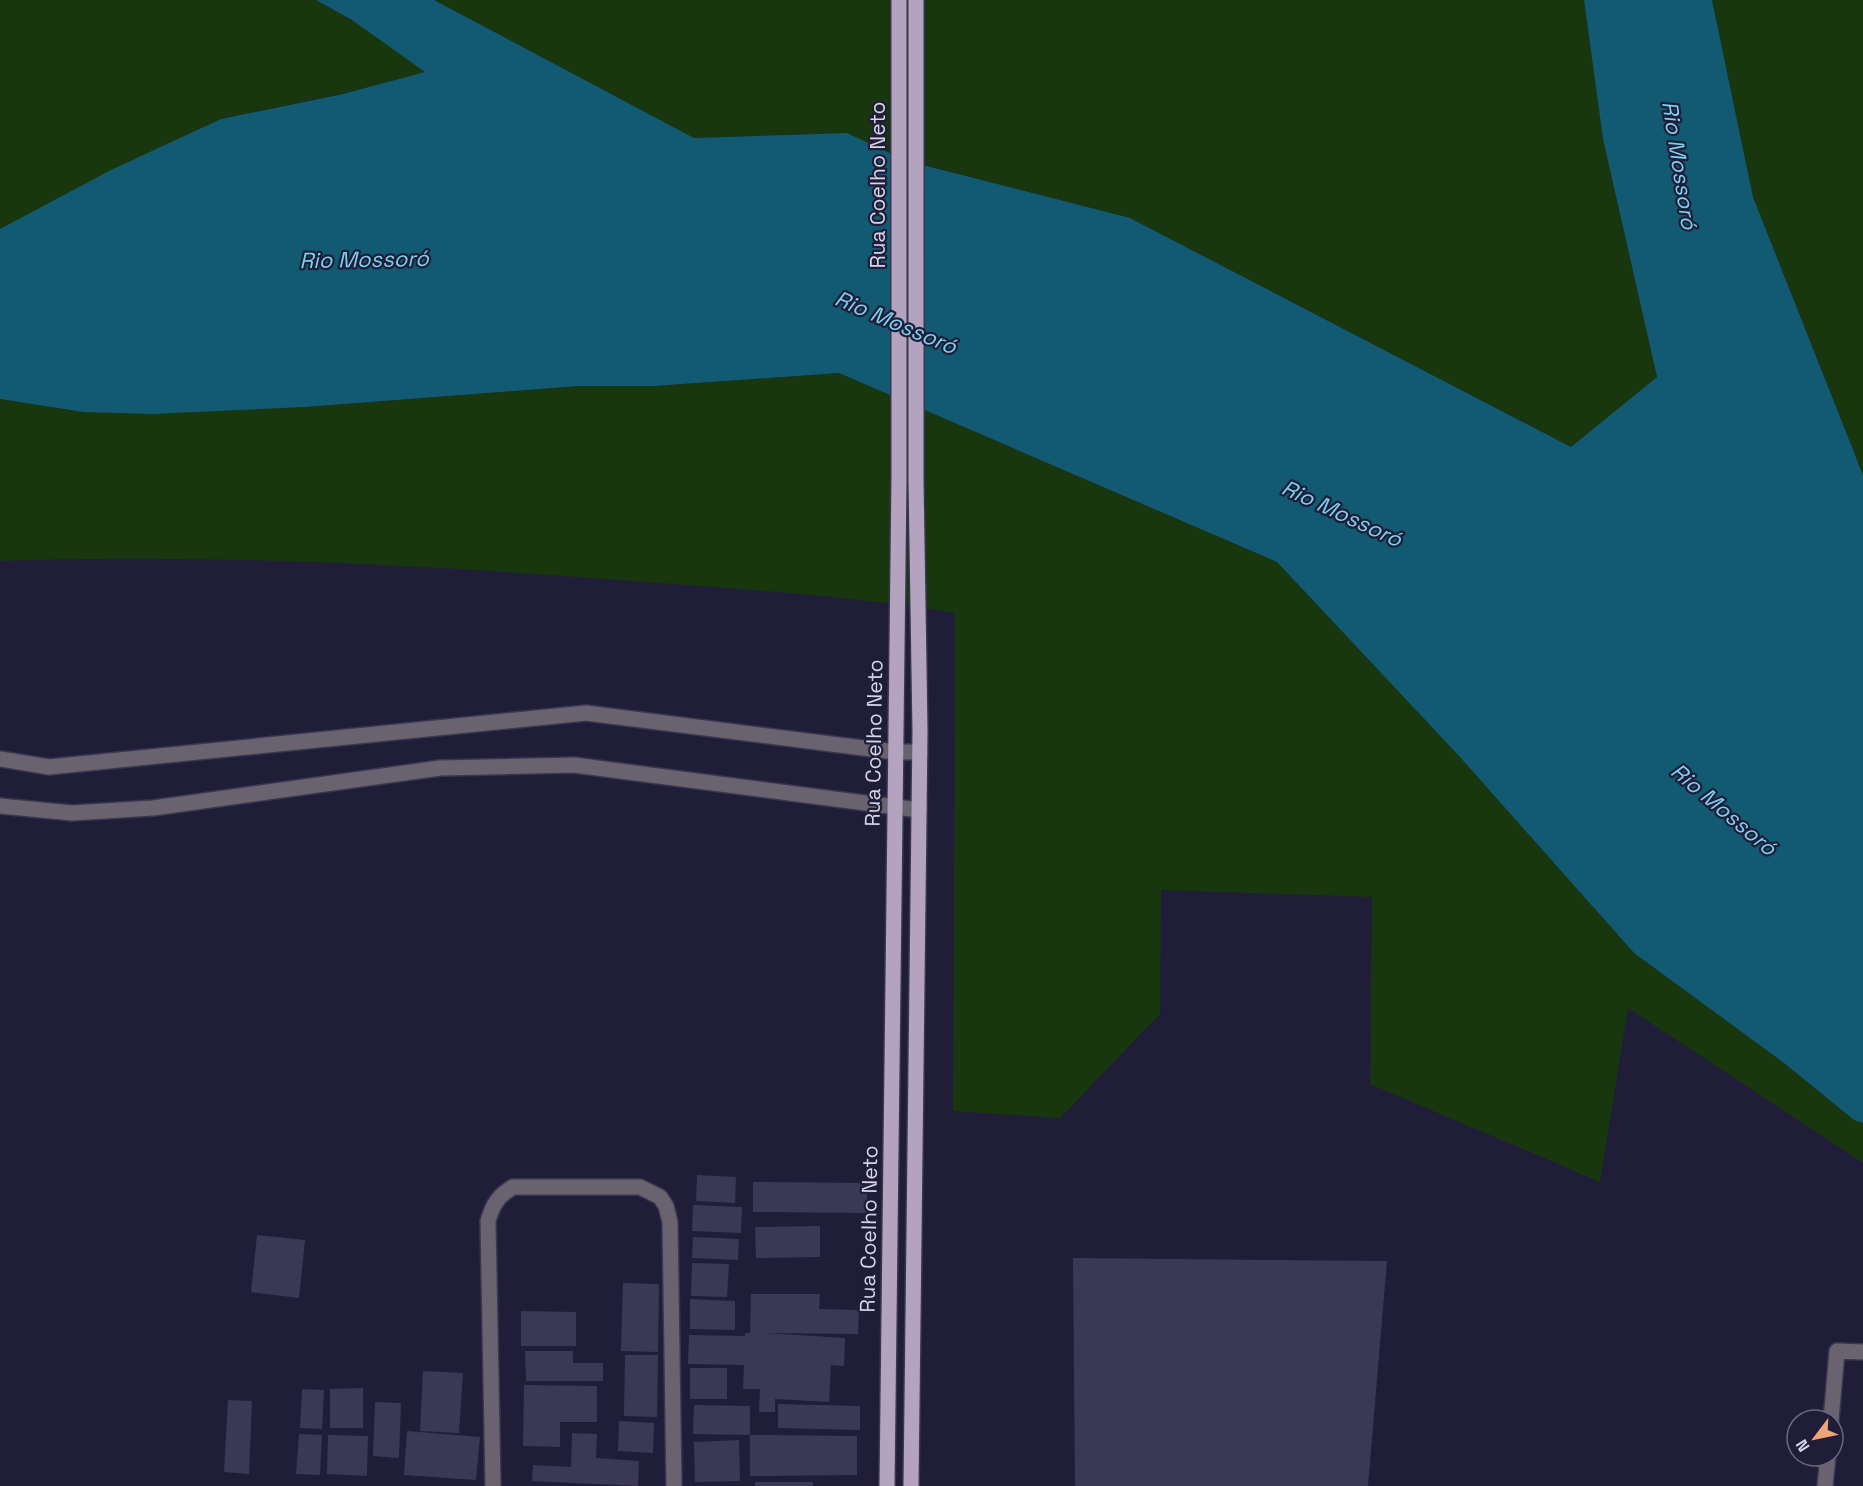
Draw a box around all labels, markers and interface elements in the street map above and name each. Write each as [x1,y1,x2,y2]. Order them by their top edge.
water label: Rio Mossoró [1656,99,1704,232]
street label: Rua Coelho Neto [864,101,891,269]
water label: Rio Mossoró [299,244,430,274]
water label: Rio Mossoró [831,284,962,361]
water label: Rio Mossoró [1277,473,1408,554]
street label: Rua Coelho Neto [859,659,888,827]
water label: Rio Mossoró [1665,757,1784,862]
street label: Rua Coelho Neto [854,1145,883,1313]
north arrow [1785,1408,1845,1468]
text: N [1791,1436,1814,1456]

